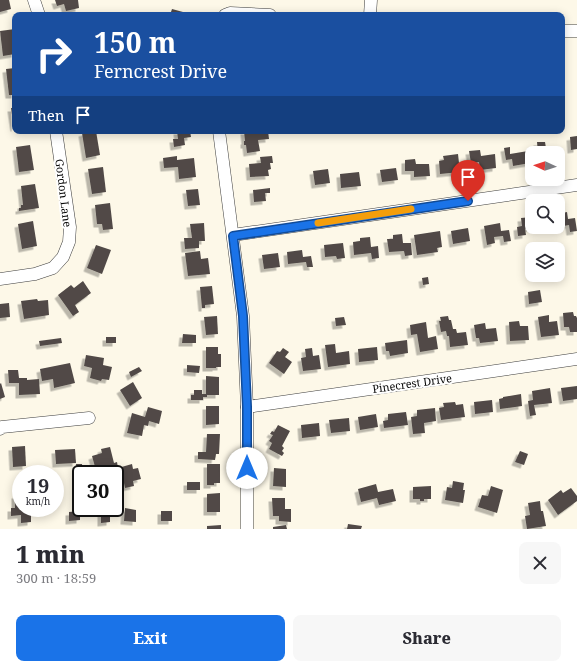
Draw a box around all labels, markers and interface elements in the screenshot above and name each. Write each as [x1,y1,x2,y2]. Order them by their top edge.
text: 150 m [94,23,176,61]
icon: right [28,28,80,80]
text: Ferncrest Drive [94,59,227,83]
icon: arrive [72,104,94,126]
text: Then [28,105,64,125]
north arrow [525,146,565,186]
map controls [525,146,565,282]
street label: Gordon Lane [52,158,76,228]
pin [451,160,485,201]
icon: arrive [457,166,479,188]
button: search [525,194,565,234]
button: layers [525,242,565,282]
street label: Pinecrest Drive [371,370,453,396]
position arrow [226,447,268,489]
speed limit sign: 30 [72,465,124,517]
text: 19 [27,472,49,499]
text: km/h [26,494,50,508]
text: 1 min [16,537,85,570]
button: close [519,542,561,584]
text: 300 m · 18:59 [16,569,96,587]
button: Exit [16,615,285,661]
button: Share [293,615,561,661]

